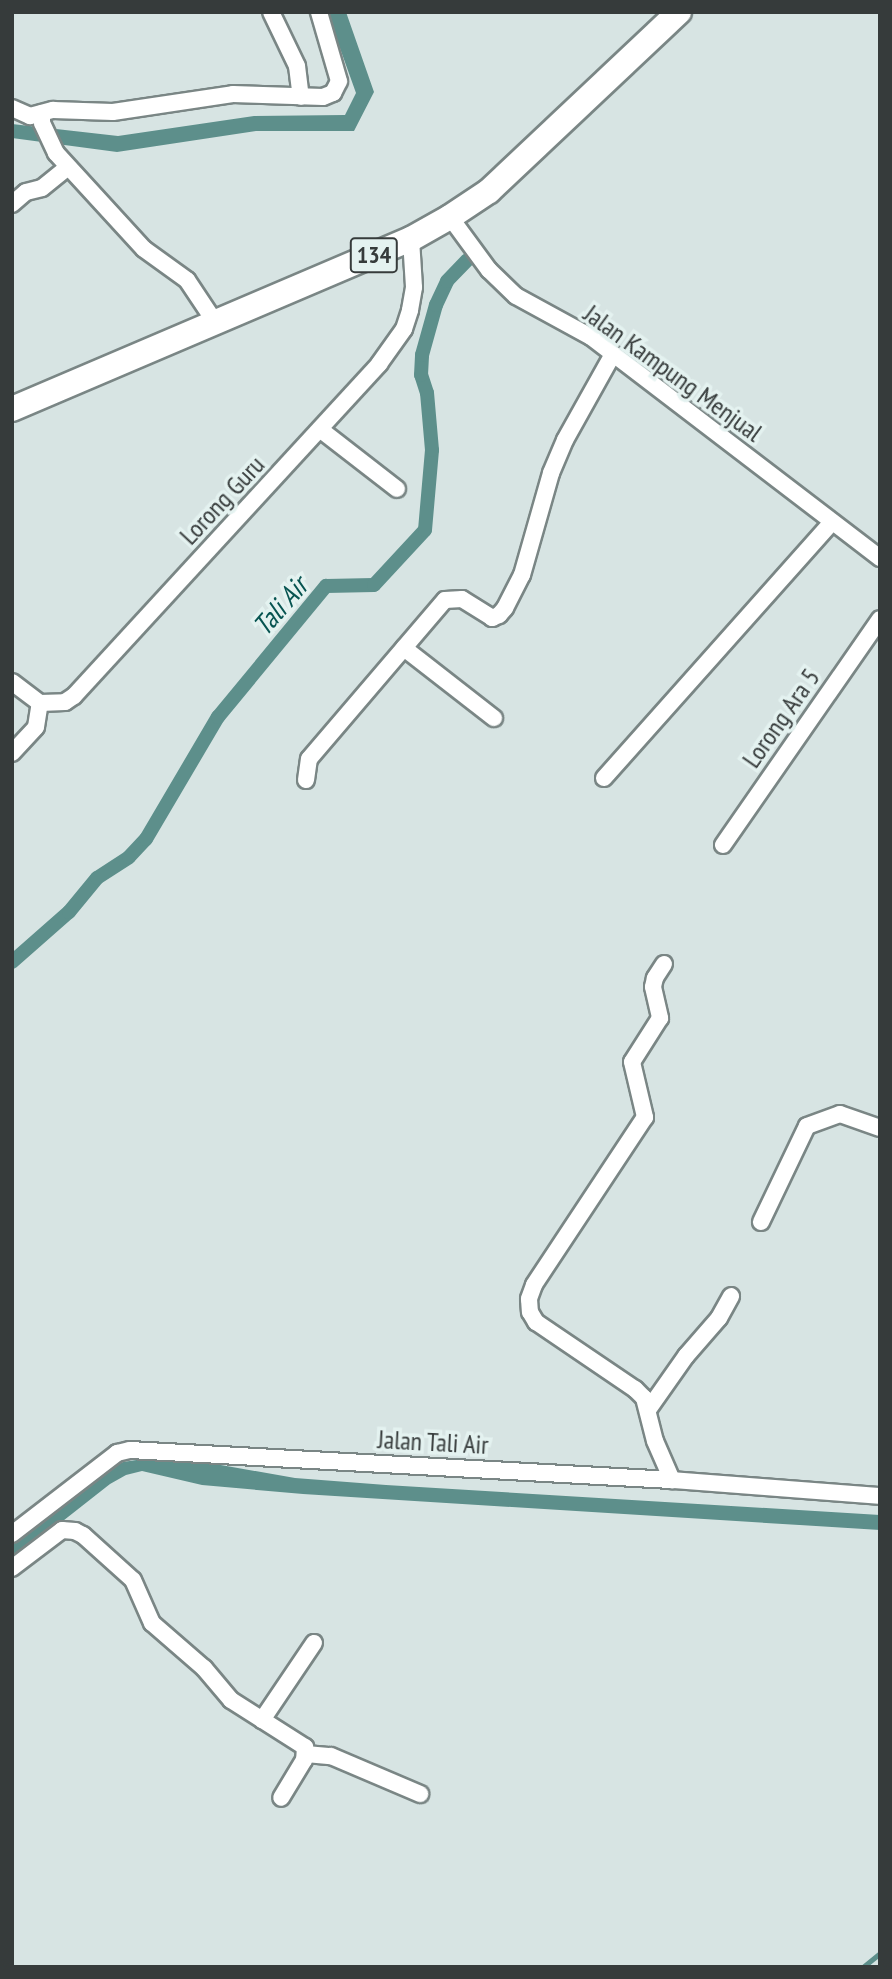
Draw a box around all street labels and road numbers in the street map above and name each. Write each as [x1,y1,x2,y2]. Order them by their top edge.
road number: 134 [350,234,398,276]
street label: Jalan Kampung Menjual [578,298,768,448]
street label: Lorong Guru [173,449,271,551]
street label: Lorong Ara 5 [735,662,827,774]
street label: Jalan Tali Air [376,1423,490,1461]

